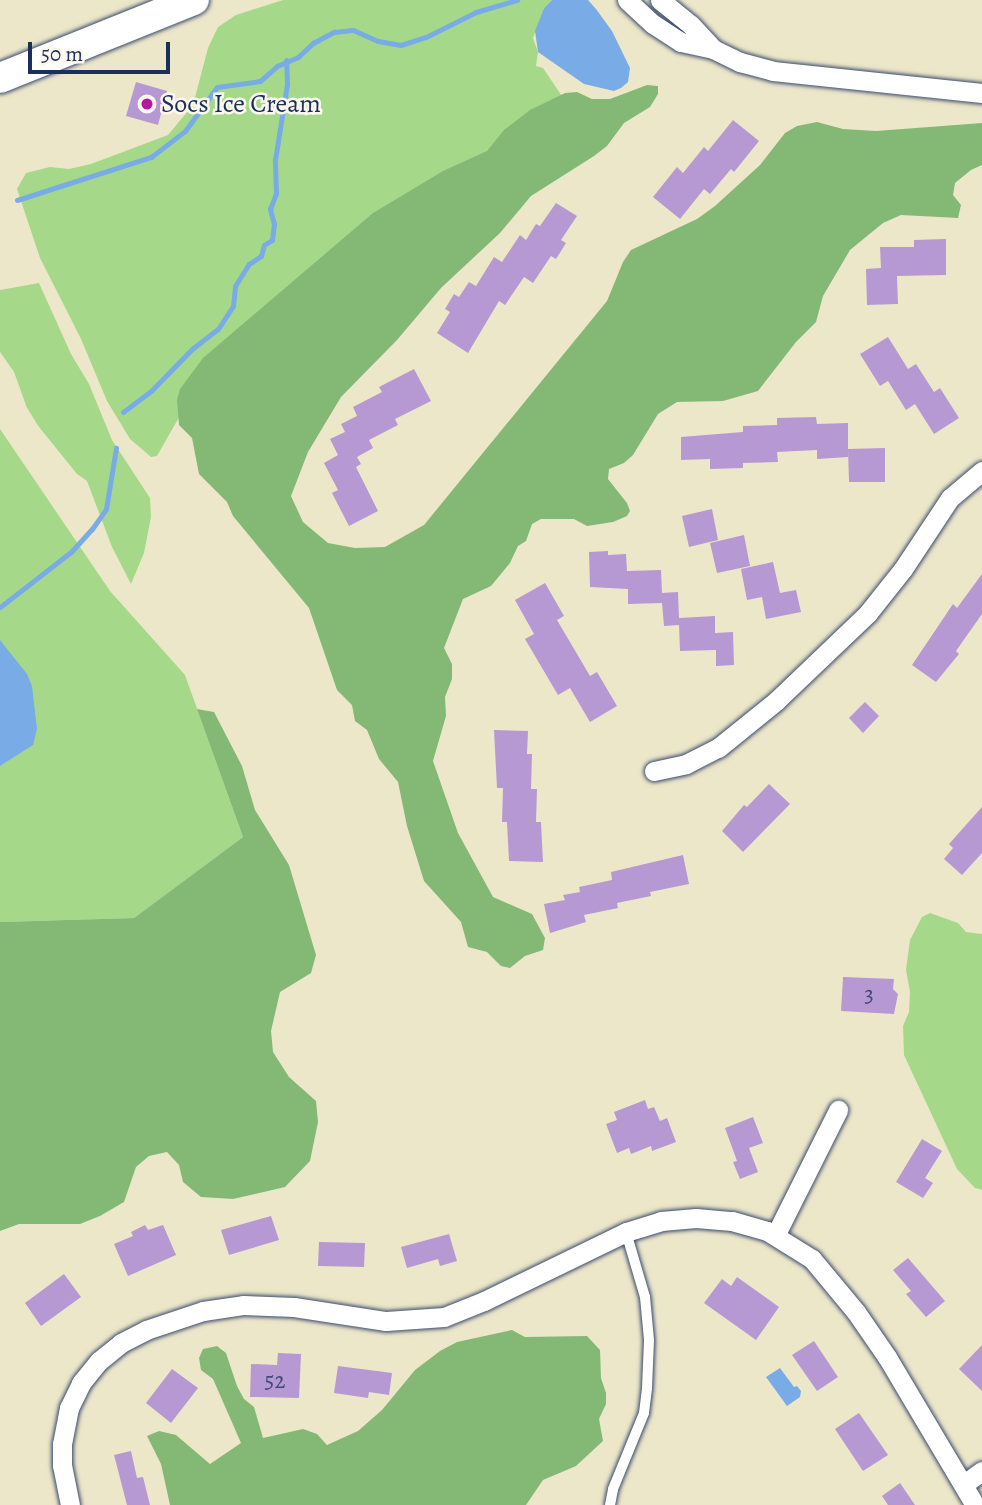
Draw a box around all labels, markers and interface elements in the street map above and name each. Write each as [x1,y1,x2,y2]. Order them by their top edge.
scale bar [32,28,173,72]
text: 50 m [41,40,83,68]
place label: Socs Ice Cream [161,88,321,120]
marker: Socs Ice Cream [139,96,155,112]
house number: 3 [864,981,874,1009]
house number: 52 [265,1367,285,1395]

